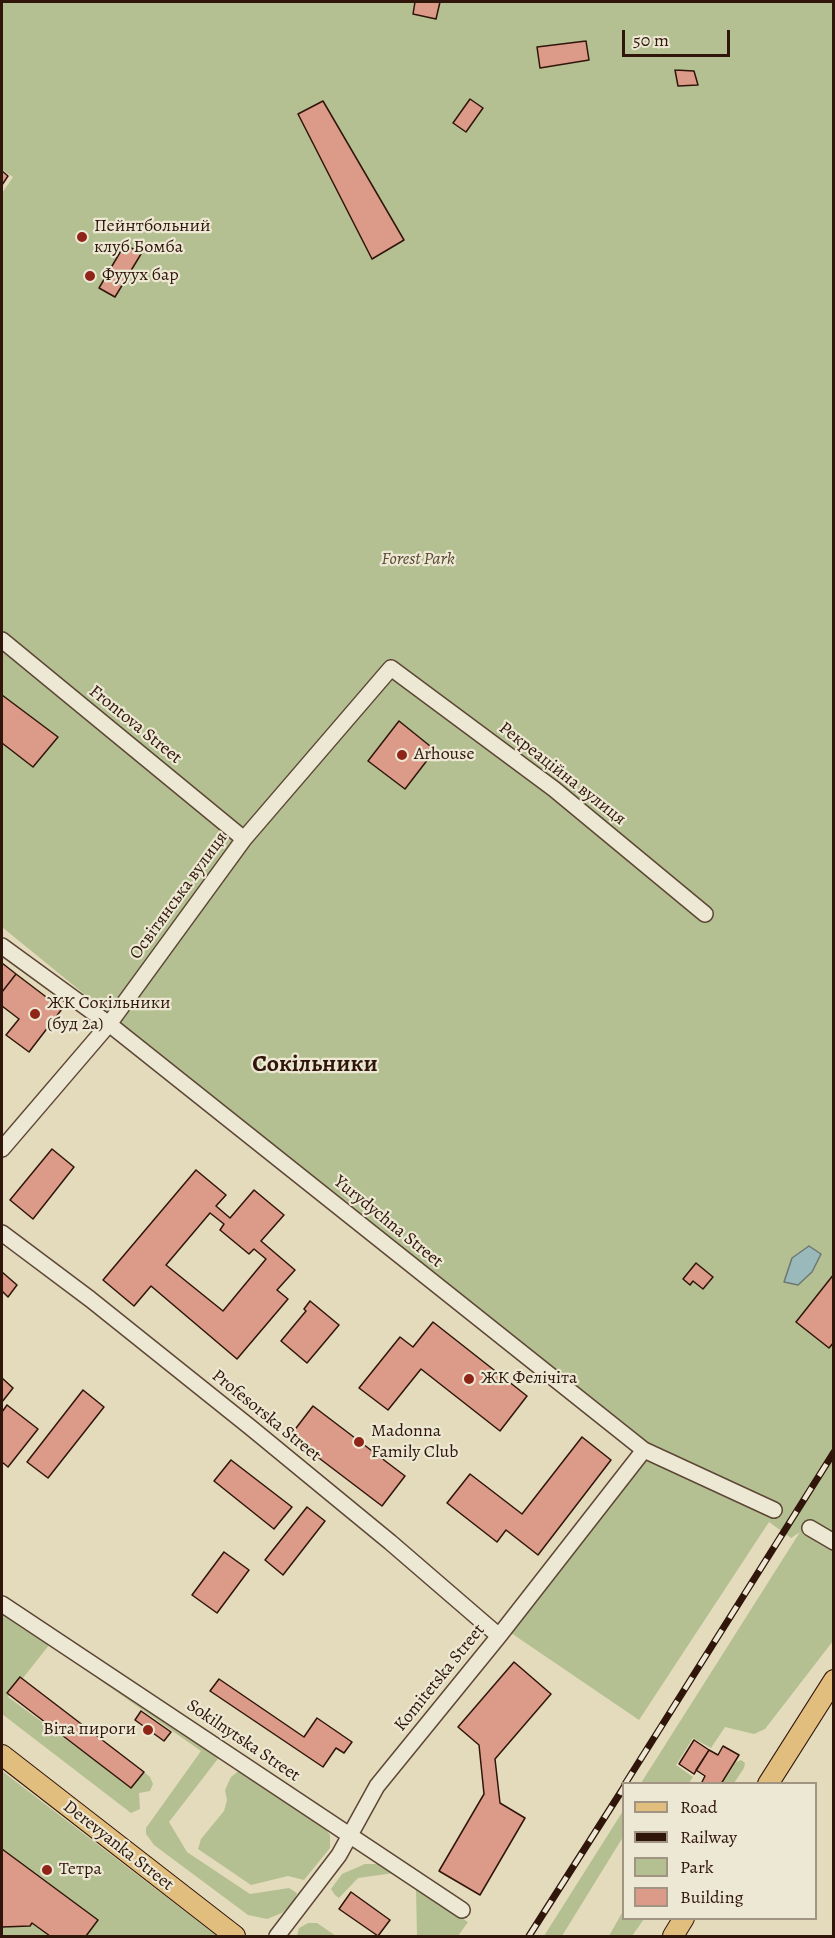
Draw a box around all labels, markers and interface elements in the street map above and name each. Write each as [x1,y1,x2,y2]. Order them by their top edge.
scale bar [625,18,733,56]
text: 50 m [633,28,669,52]
place label: Пейнтбольний клуб Бомба [94,216,211,258]
marker: Пейнтбольний клуб Бомба [75,230,89,244]
place label: Фууух бар [102,265,179,287]
marker: Фууух бар [83,269,97,283]
park label: Forest Park [381,549,455,571]
street label: Frontova Street [84,681,186,769]
street label: Рекреаційна вулиця [494,718,630,830]
place label: Arhouse [414,744,475,766]
marker: Arhouse [395,748,409,762]
street label: Освітянська вулиця [125,828,233,964]
place label: ЖК Сокільники (буд 2а) [47,993,171,1036]
marker: ЖК Сокільники (буд 2а) [28,1007,42,1021]
district label: Сокільники [252,1051,378,1079]
street label: Yurydychna Street [329,1171,447,1273]
street label: Profesorska Street [207,1365,325,1467]
place label: ЖК Фелічіта [481,1368,577,1390]
marker: ЖК Фелічіта [462,1372,476,1386]
place label: Madonna Family Club [371,1421,458,1464]
marker: Madonna Family Club [352,1435,366,1449]
street label: Komitetska Street [390,1620,490,1736]
street label: Sokilnytska Street [182,1695,304,1787]
place label: Віта пироги [43,1719,136,1741]
marker: Віта пироги [141,1723,155,1737]
legend [622,1782,817,1920]
text: Road [680,1795,717,1819]
street label: Derevyanka Street [58,1796,178,1896]
text: Railway [680,1825,737,1849]
text: Park [680,1855,714,1879]
place label: Тетра [59,1859,102,1881]
marker: Тетра [40,1863,54,1877]
text: Building [680,1885,744,1909]

